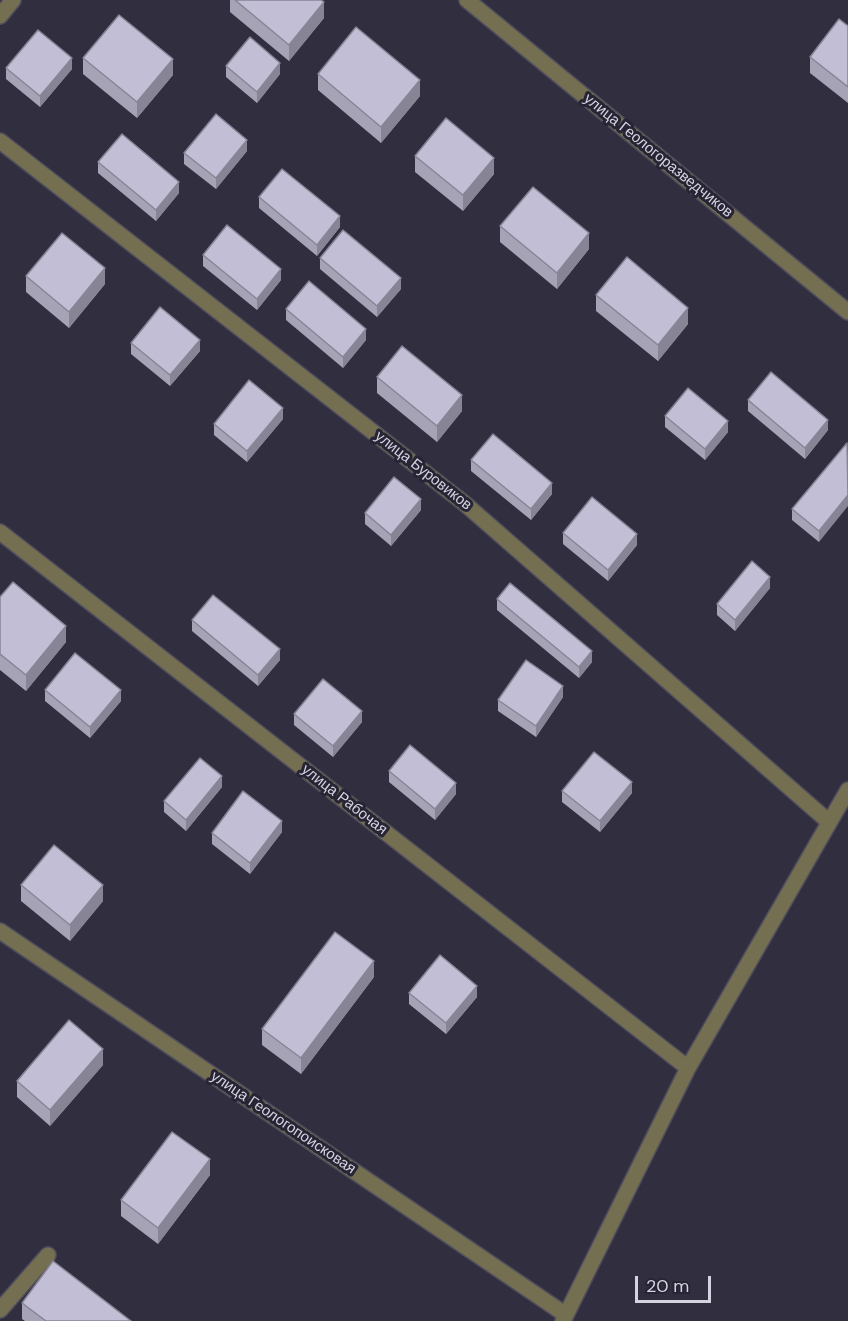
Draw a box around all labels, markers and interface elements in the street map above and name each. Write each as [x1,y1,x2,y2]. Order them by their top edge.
street label: улица Геологоразведчиков [580,90,736,222]
street label: улица Буровиков [371,428,475,514]
street label: улица Рабочая [297,761,391,839]
street label: улица Геологопоисковая [207,1068,359,1178]
scale bar [638,1264,714,1302]
text: 20 m [646,1274,689,1298]

